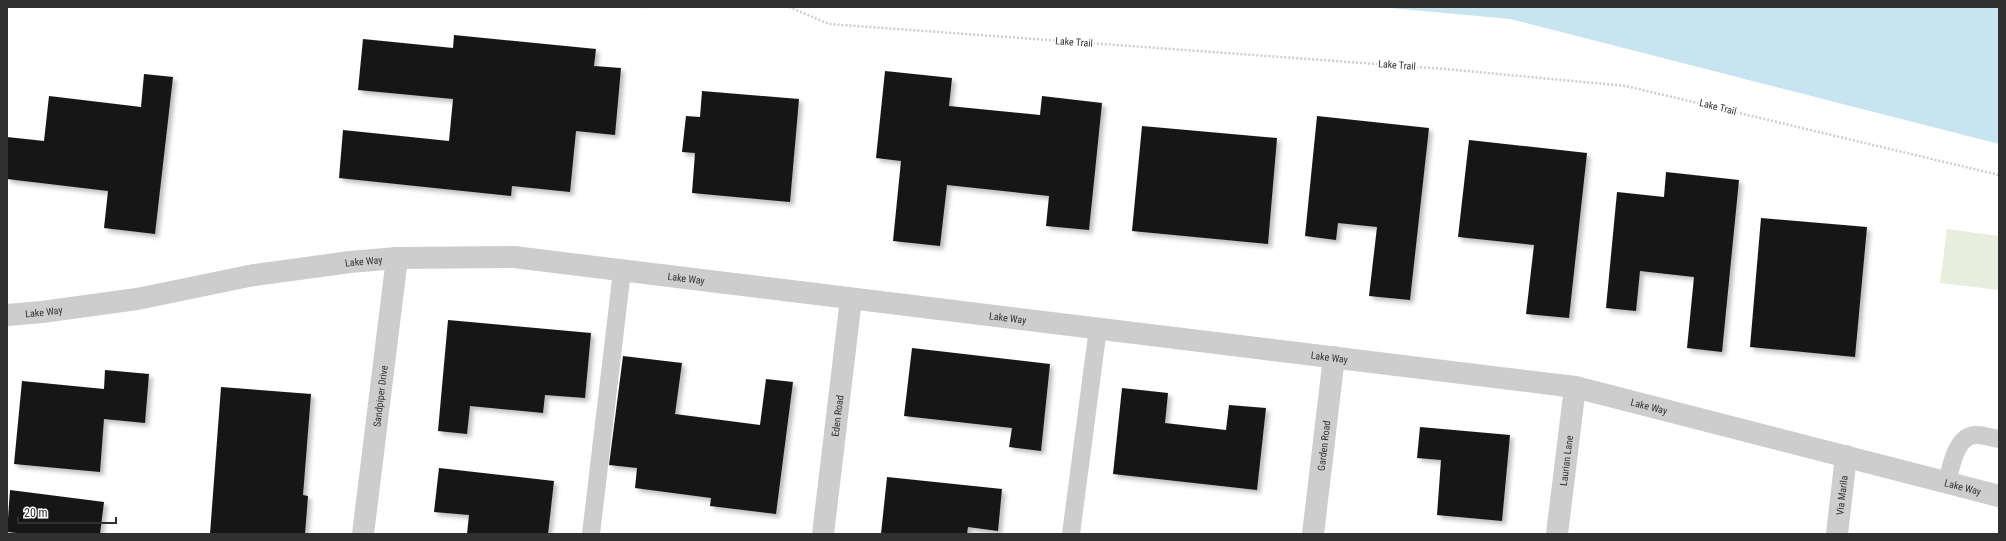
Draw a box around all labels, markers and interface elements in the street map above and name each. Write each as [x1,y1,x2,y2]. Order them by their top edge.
street label: Lake Trail [1055,35,1093,49]
street label: Lake Trail [1378,58,1416,72]
street label: Lake Trail [1698,97,1738,117]
street label: Lake Way [344,254,383,268]
street label: Lake Way [667,270,705,286]
street label: Lake Way [25,304,63,319]
street label: Lake Way [989,310,1027,325]
street label: Lake Way [1310,349,1349,365]
street label: Sandpiper Drive [371,364,389,427]
street label: Eden Road [829,394,845,437]
street label: Lake Way [1630,396,1669,416]
street label: Garden Road [1315,420,1332,471]
street label: Laurian Lane [1557,434,1575,486]
street label: Via Marila [1834,475,1849,516]
street label: Lake Way [1944,477,1982,497]
scale bar [18,499,116,525]
text: 20 m [24,506,48,520]

